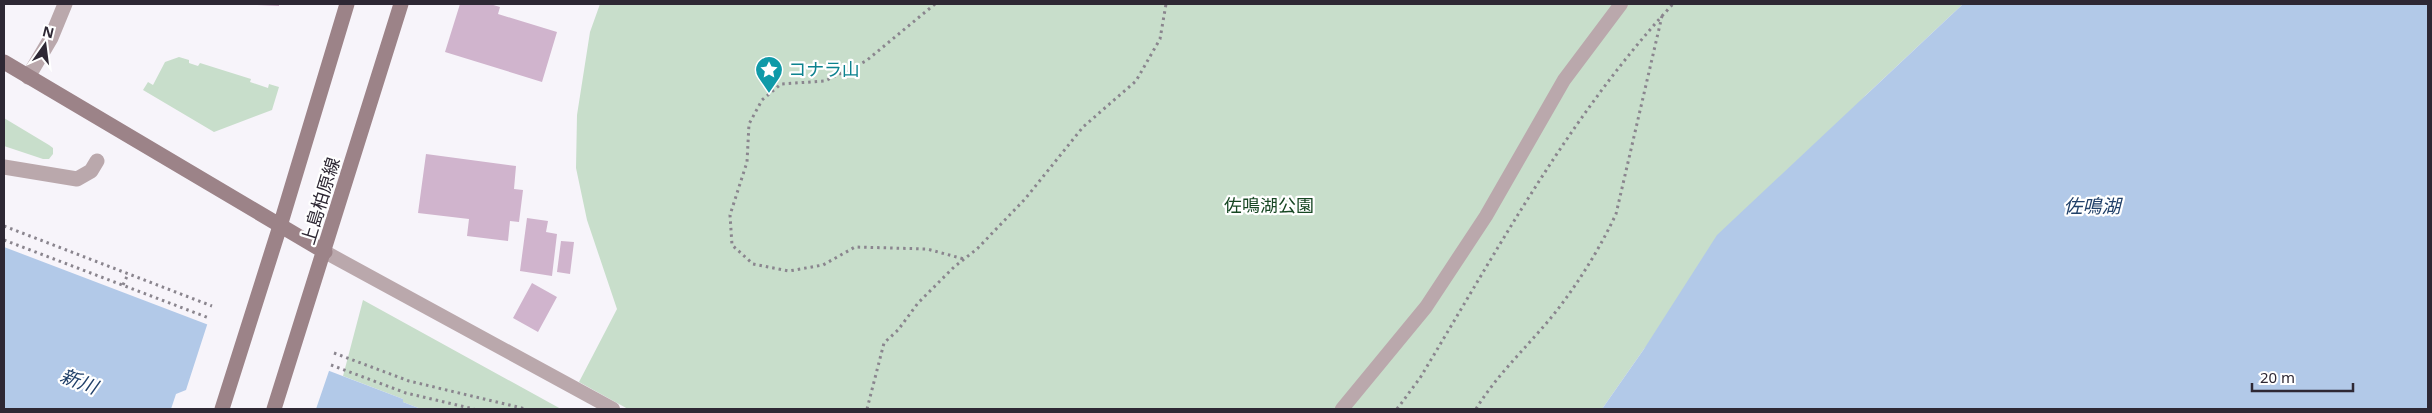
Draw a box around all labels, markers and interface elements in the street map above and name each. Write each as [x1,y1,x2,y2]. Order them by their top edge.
north arrow [20,20,70,70]
text: N [40,21,56,42]
place icon: コナラ山 [754,55,784,94]
place label: コナラ山 [788,57,860,81]
street label: 上島柏原線 [295,154,345,247]
park label: 佐鳴湖公園 [1224,193,1314,217]
water label: 佐鳴湖 [2063,193,2123,219]
scale bar [2252,360,2353,392]
water label: 新川 [57,362,103,401]
text: 20 m [2260,367,2295,387]

